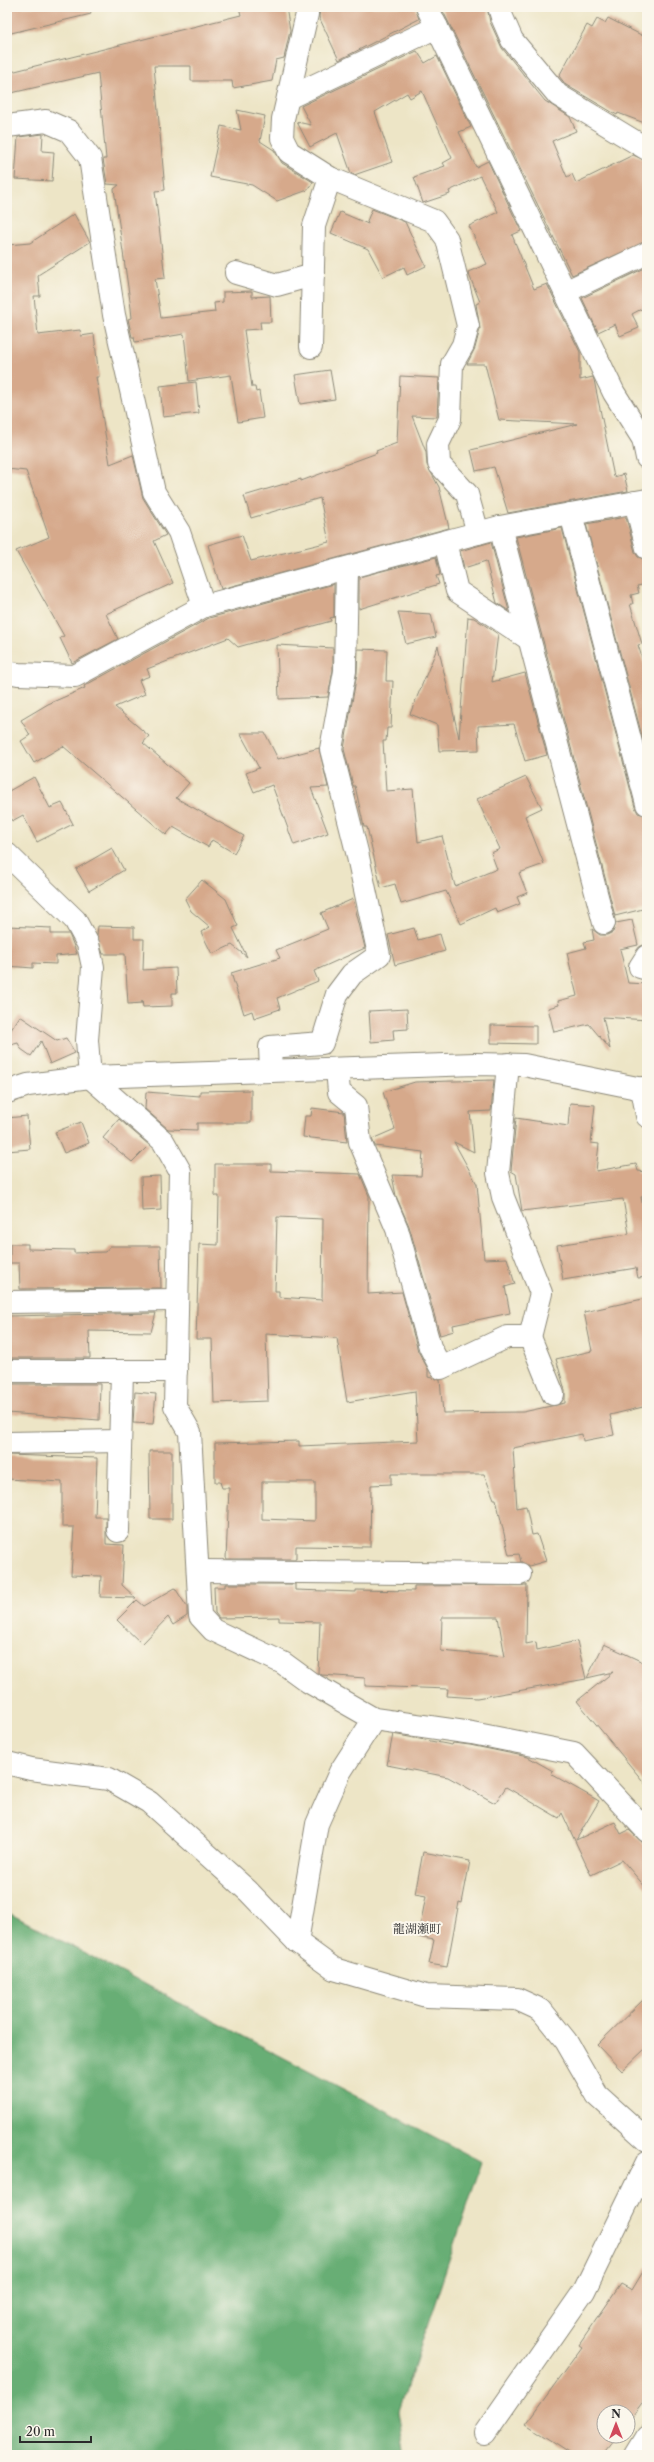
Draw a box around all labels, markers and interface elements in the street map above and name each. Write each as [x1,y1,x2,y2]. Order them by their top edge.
district label: 龍湖瀬町 [393,1921,441,1936]
north arrow [596,2404,636,2444]
text: N [611,2407,621,2421]
scale bar [20,2418,91,2444]
text: 20 m [26,2424,55,2439]

